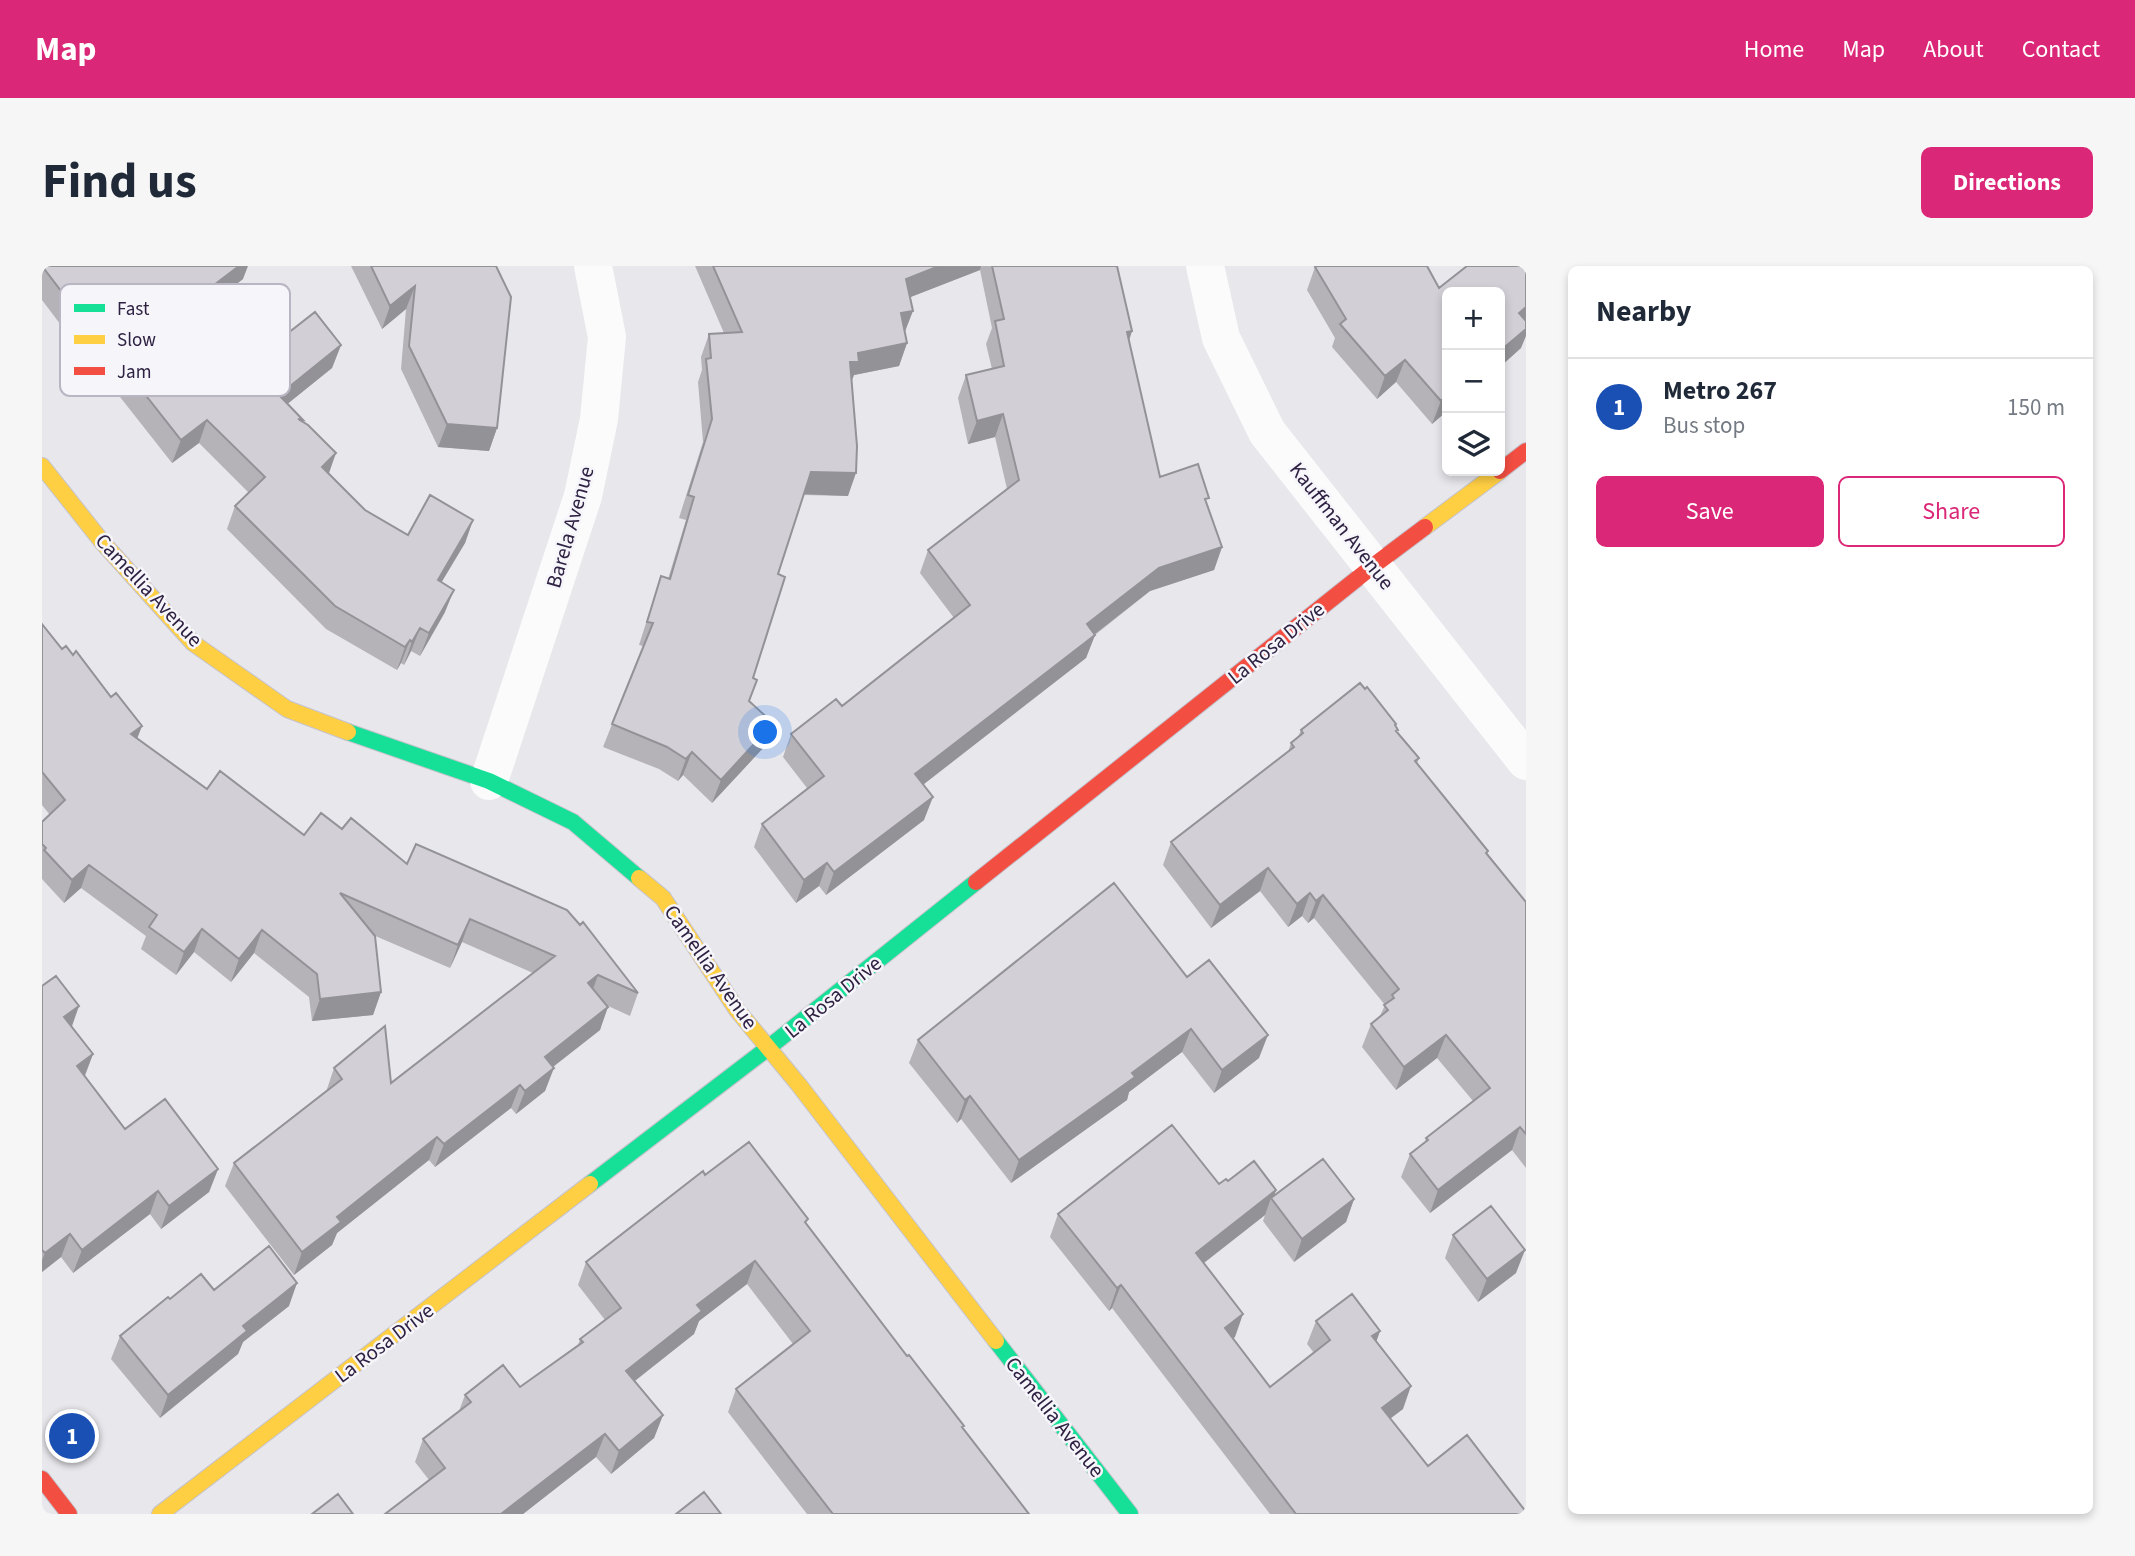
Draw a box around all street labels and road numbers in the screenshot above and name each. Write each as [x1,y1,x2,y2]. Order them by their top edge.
street label: Kauffman Avenue [1283,456,1401,596]
street label: Barela Avenue [538,463,602,591]
street label: Camellia Avenue [88,526,210,654]
street label: La Rosa Drive [1221,594,1331,692]
street label: Camellia Avenue [657,899,765,1035]
street label: La Rosa Drive [778,948,888,1046]
street label: La Rosa Drive [328,1296,440,1390]
street label: Camellia Avenue [998,1350,1112,1484]

